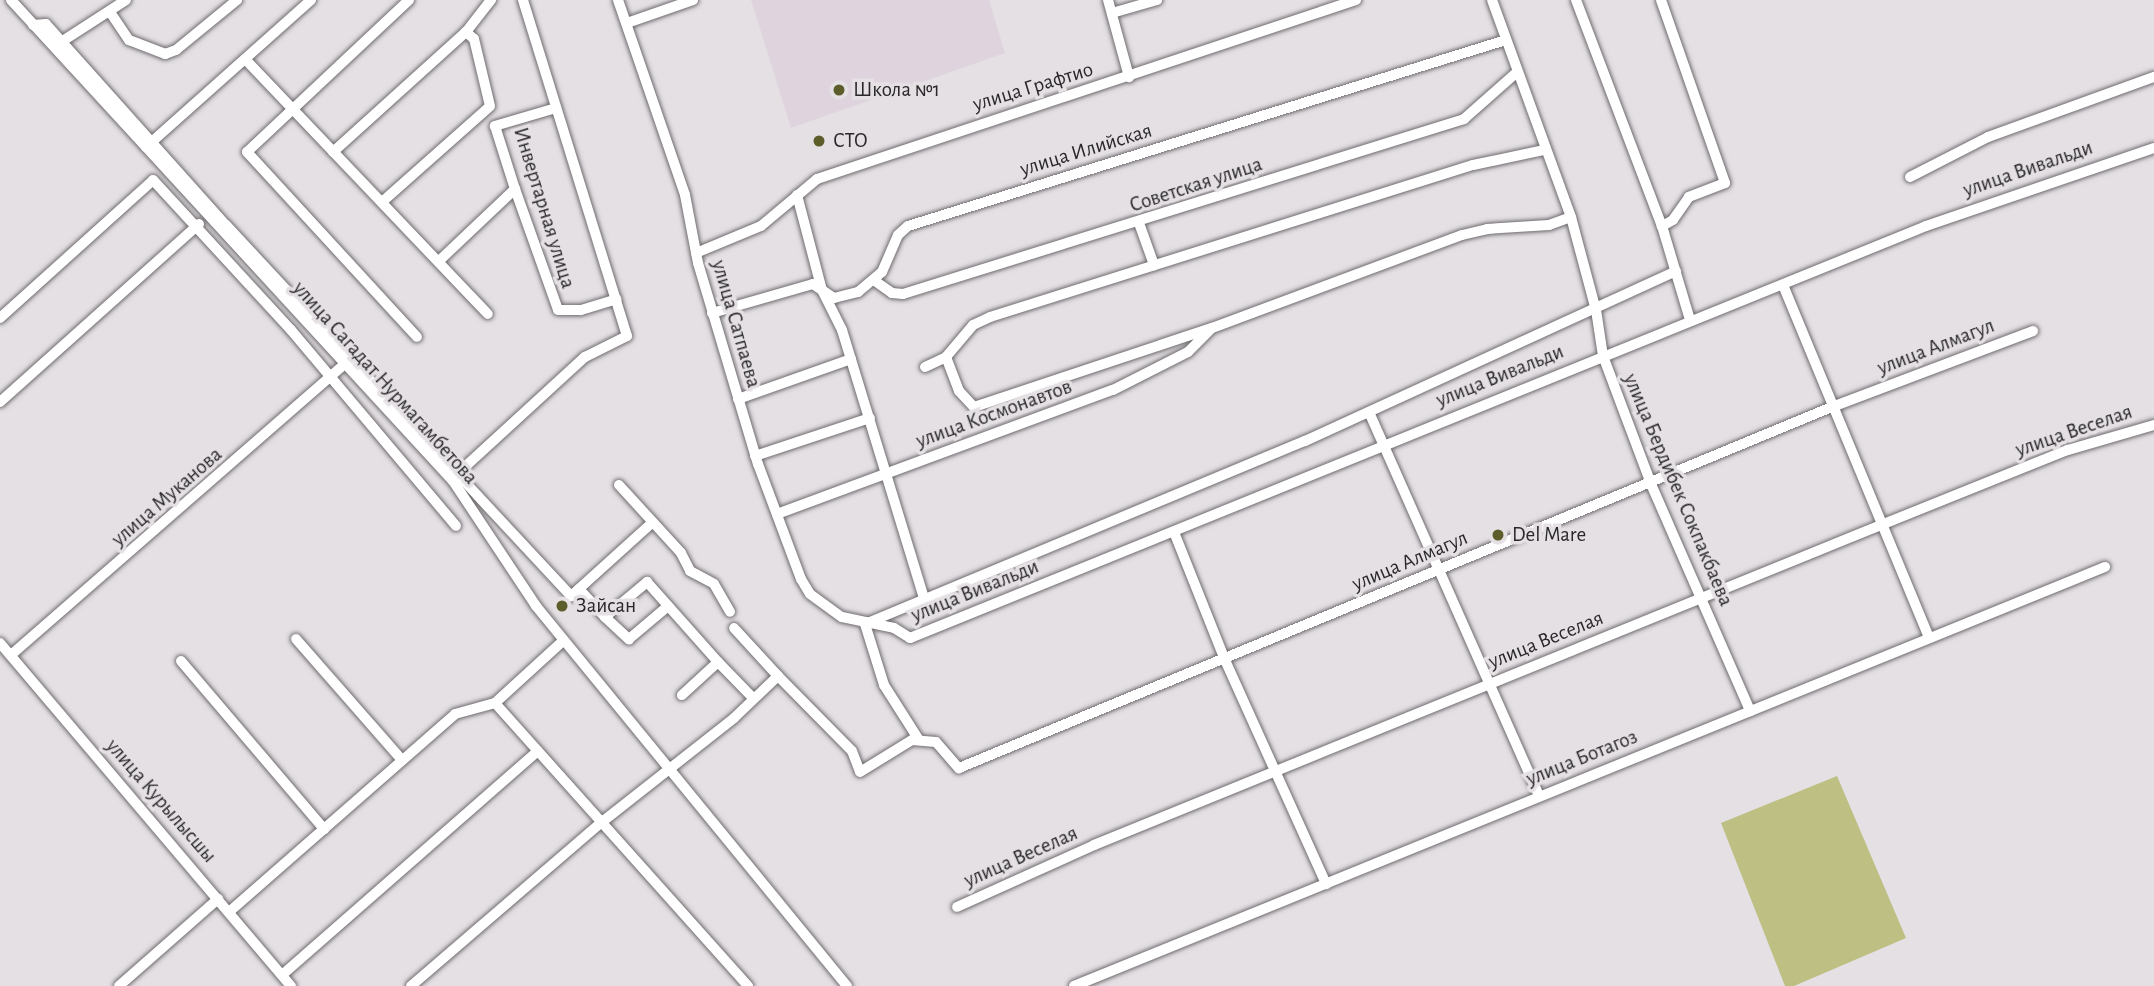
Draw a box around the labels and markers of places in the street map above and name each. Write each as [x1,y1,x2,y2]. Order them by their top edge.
place label: Школа №1 [853,77,940,103]
marker: Школа №1 [831,82,847,98]
place label: СТО [833,128,868,154]
marker: СТО [811,133,827,149]
place label: Del Mare [1512,522,1586,548]
marker: Del Mare [1490,527,1506,543]
place label: Зайсан [576,593,636,619]
marker: Зайсан [554,598,570,614]

